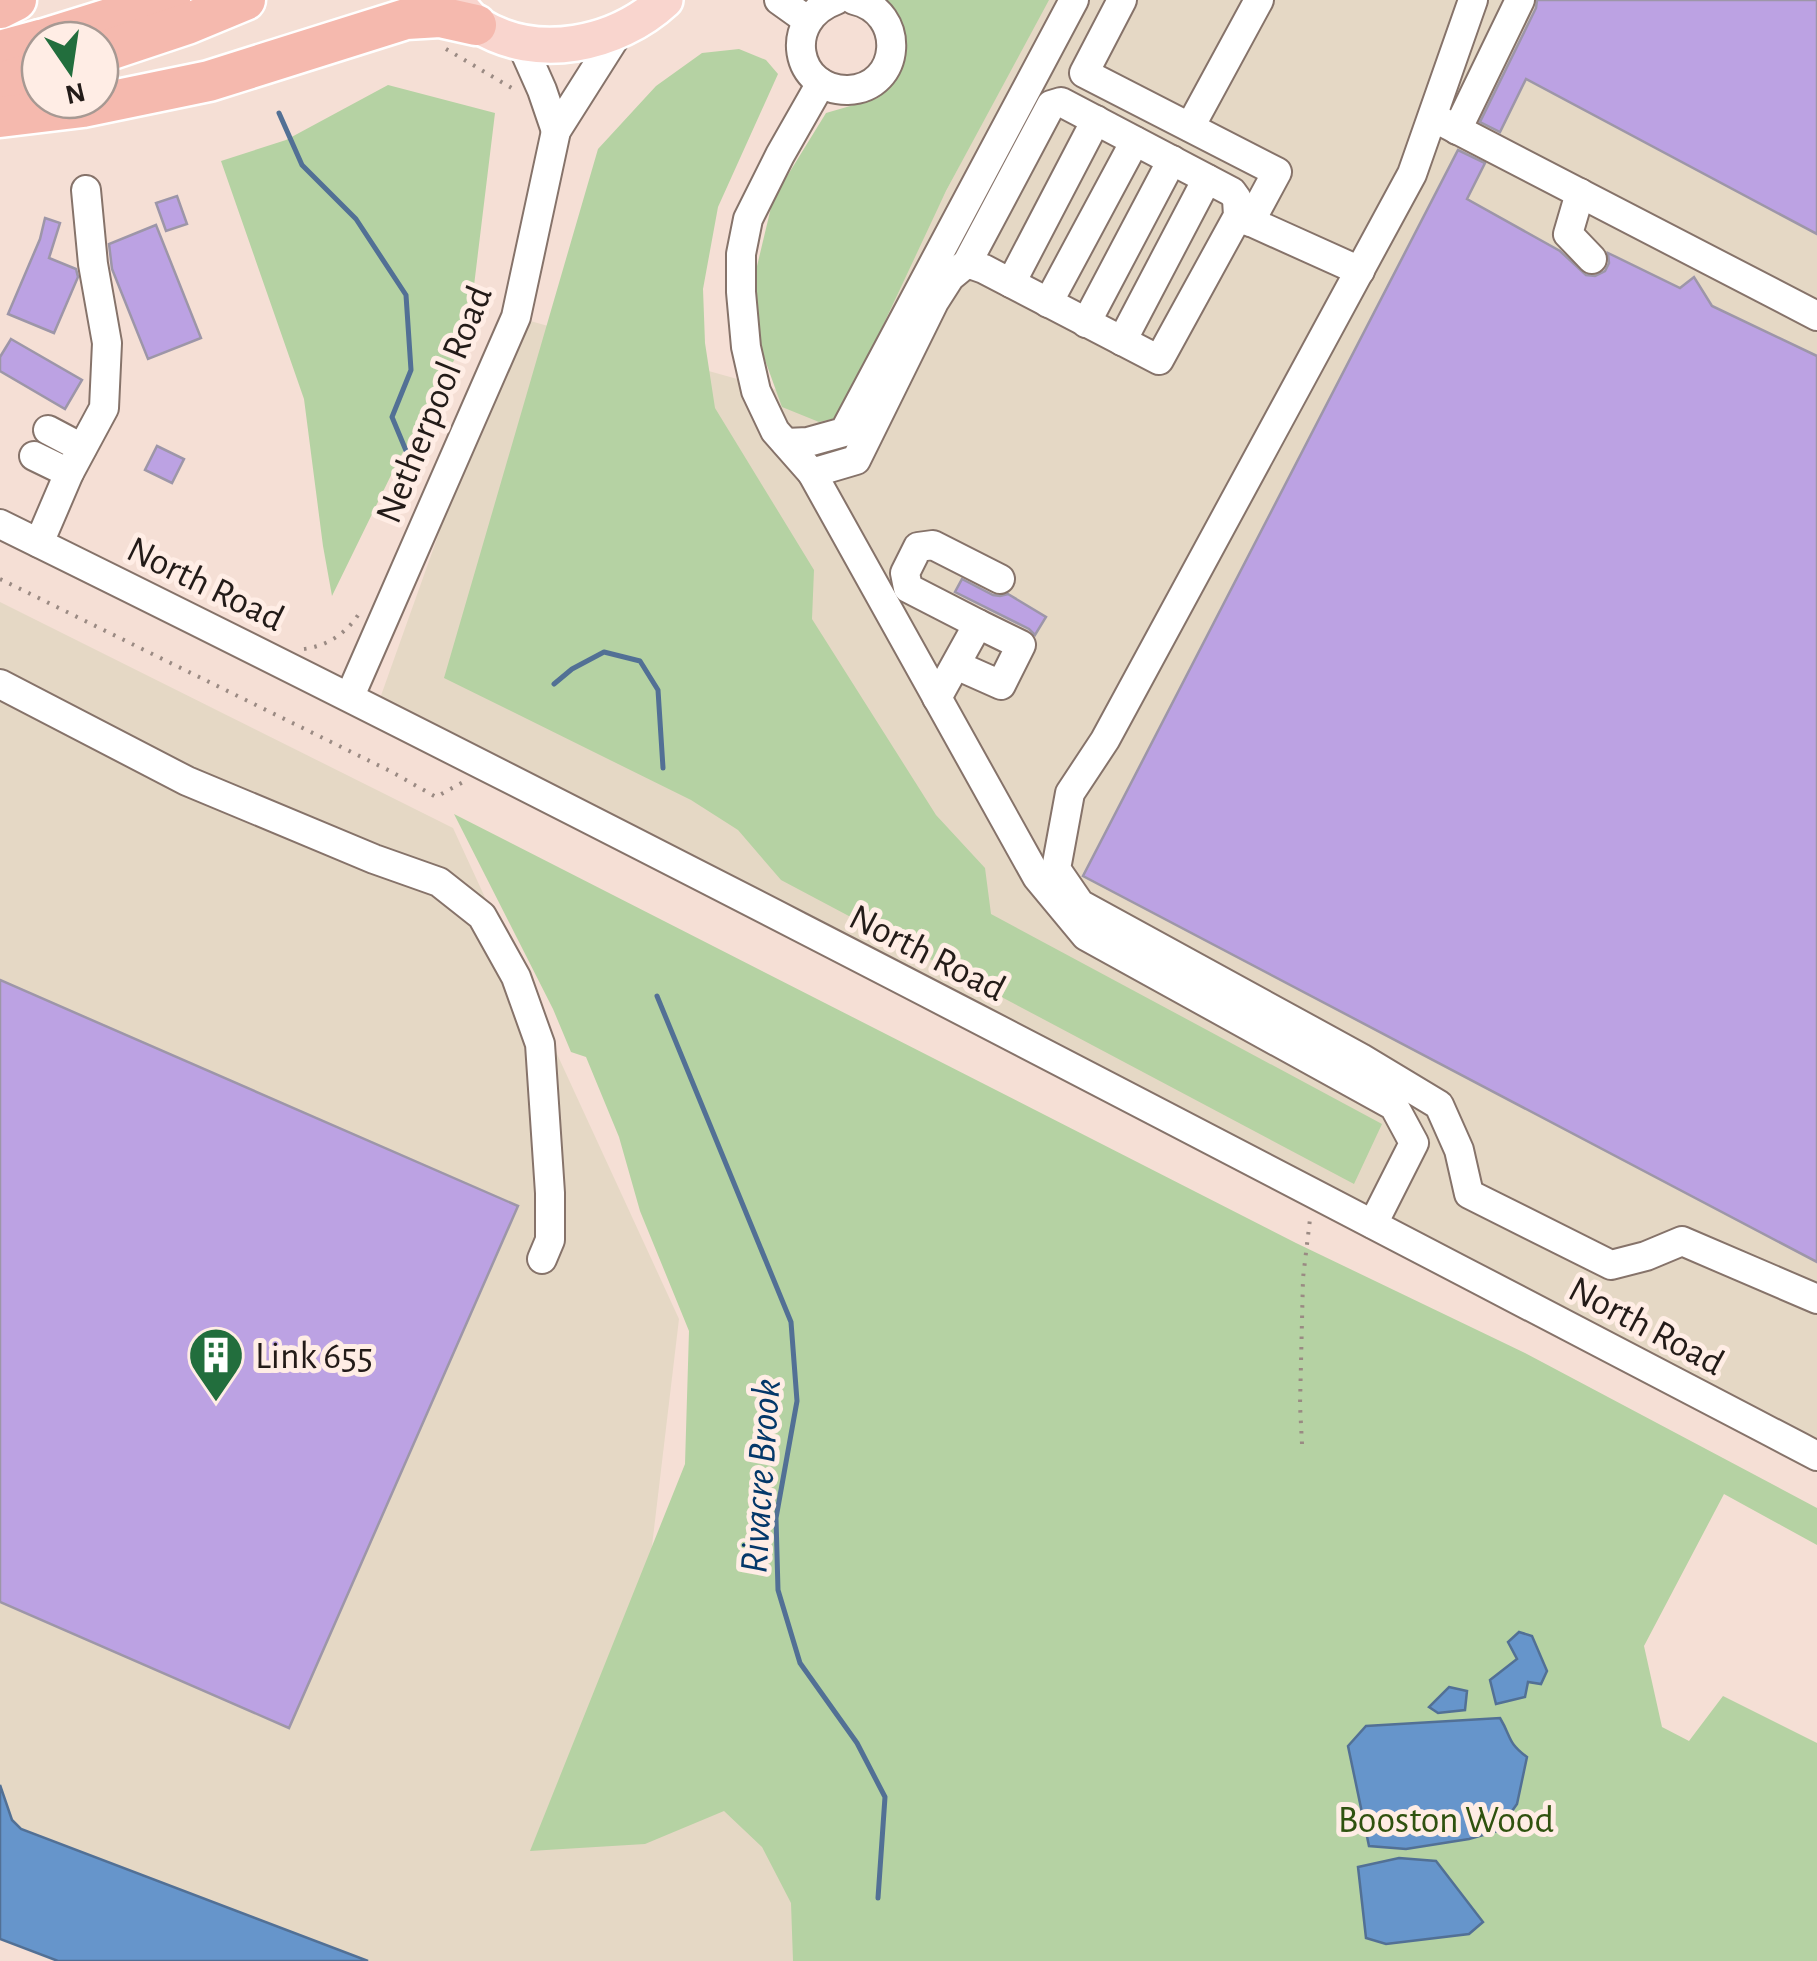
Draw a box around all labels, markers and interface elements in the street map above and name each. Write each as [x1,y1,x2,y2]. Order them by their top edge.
north arrow [20,20,120,120]
text: N [63,77,88,108]
street label: Netherpool Road [370,281,500,529]
street label: North Road [121,531,290,639]
street label: North Road [843,898,1011,1009]
street label: North Road [1562,1270,1730,1383]
building icon: Link 655 [186,1325,246,1404]
place label: Link 655 [255,1338,373,1376]
water label: Rivacre Brook [734,1378,788,1575]
park label: Booston Wood [1338,1802,1554,1840]

